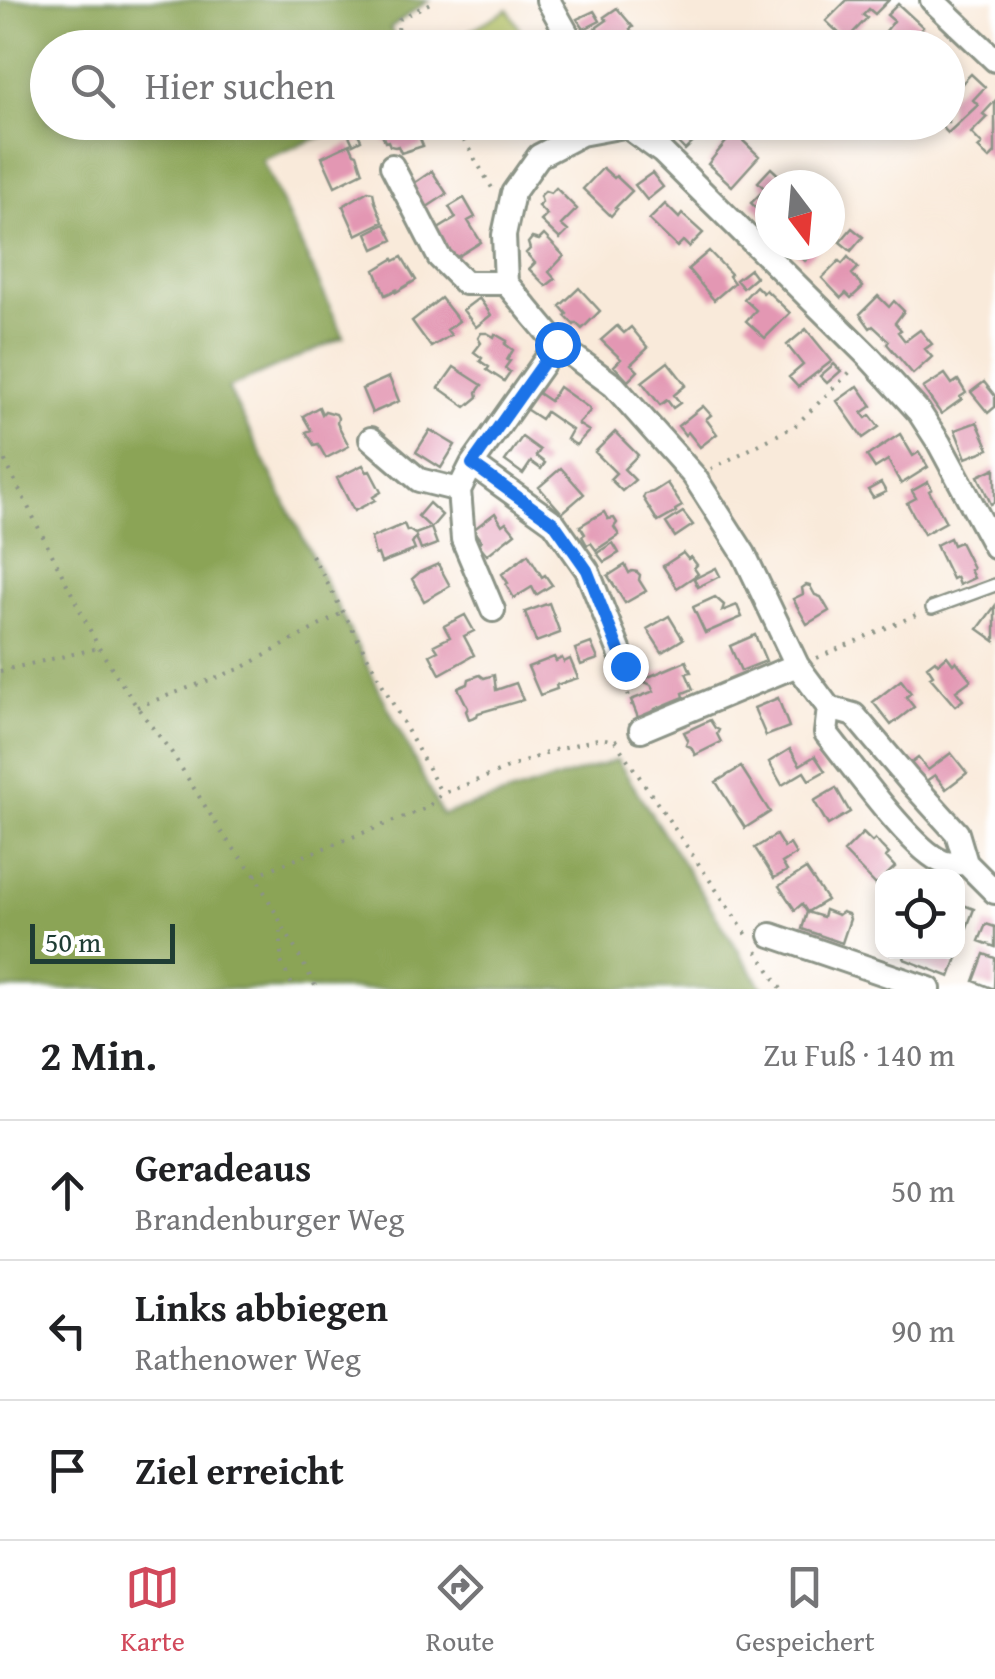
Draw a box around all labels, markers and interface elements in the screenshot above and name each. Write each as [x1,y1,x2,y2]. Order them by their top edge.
search box [30,30,965,140]
text: Hier suchen [145,57,335,113]
icon: search [65,58,120,113]
north arrow [755,170,845,260]
route start [535,322,581,368]
route end [603,644,649,690]
map controls [875,869,965,959]
button: locate [875,869,965,959]
scale bar [30,919,175,964]
text: 50 m [45,921,101,962]
text: 2 Min. [40,1024,157,1085]
text: Zu Fuß · 140 m [763,1031,955,1078]
text: Geradeaus [135,1139,311,1195]
icon: ahead [40,1163,95,1218]
text: 50 m [891,1167,955,1214]
text: Brandenburger Weg [135,1195,404,1242]
text: Links abbiegen [135,1279,388,1335]
icon: left [40,1303,95,1358]
text: 90 m [891,1307,955,1354]
text: Rathenower Weg [135,1335,361,1382]
text: Ziel erreicht [135,1442,344,1498]
icon: arrive [40,1443,95,1498]
tab: Karte [120,1560,185,1661]
tab: Route [426,1560,494,1661]
tab: Gespeichert [735,1560,875,1661]

